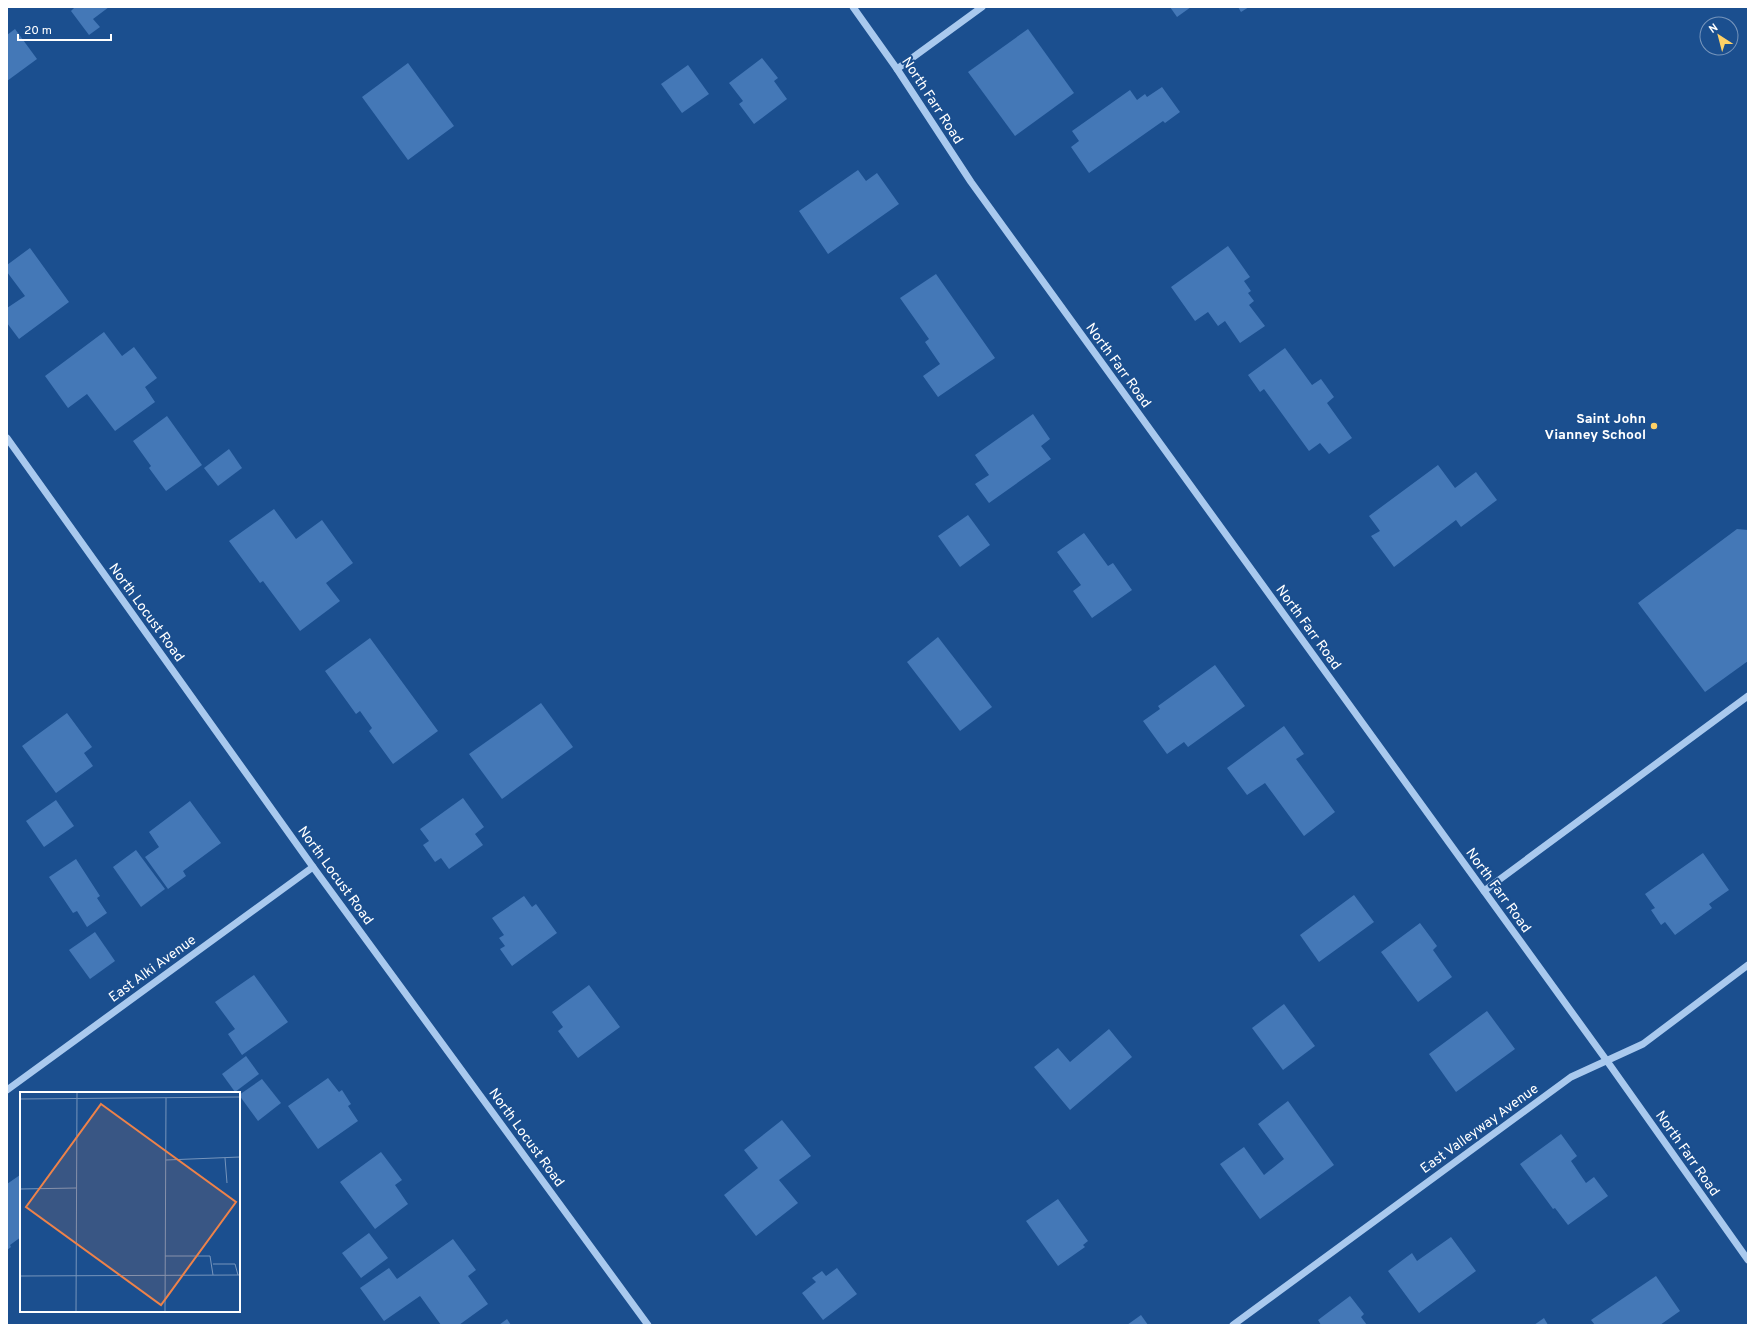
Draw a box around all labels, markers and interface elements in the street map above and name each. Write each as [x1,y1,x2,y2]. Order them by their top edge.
scale bar [18,16,111,42]
north arrow [1699,16,1739,56]
text: N [1706,21,1721,37]
text: 20 m [24,23,52,39]
street label: North Farr Road [897,54,966,148]
street label: North Farr Road [1081,320,1154,411]
place label: Saint John Vianney School [1545,411,1646,444]
marker: Saint John Vianney School [1649,421,1659,431]
street label: North Locust Road [104,560,187,665]
street label: North Farr Road [1271,582,1344,673]
street label: North Locust Road [293,823,376,928]
street label: North Farr Road [1461,845,1534,936]
street label: East Alki Avenue [106,932,200,1007]
street label: East Valleyway Avenue [1418,1081,1542,1178]
street label: North Locust Road [484,1085,567,1190]
inset map [20,1092,240,1312]
street label: North Farr Road [1651,1108,1723,1200]

